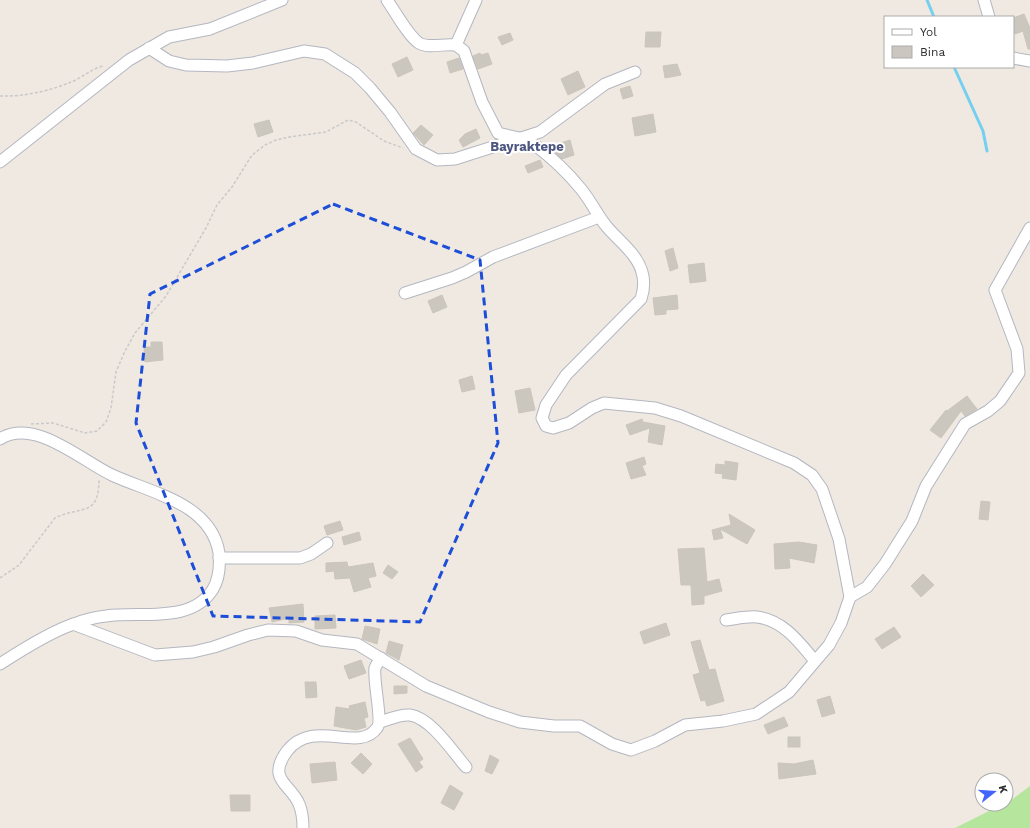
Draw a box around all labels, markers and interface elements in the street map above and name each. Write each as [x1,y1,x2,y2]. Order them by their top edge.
legend [884,16,1014,68]
text: Yol [920,25,937,39]
text: Bina [920,45,945,59]
district label: Bayraktepe [490,139,564,154]
north arrow [974,772,1014,812]
text: K [996,784,1011,795]

